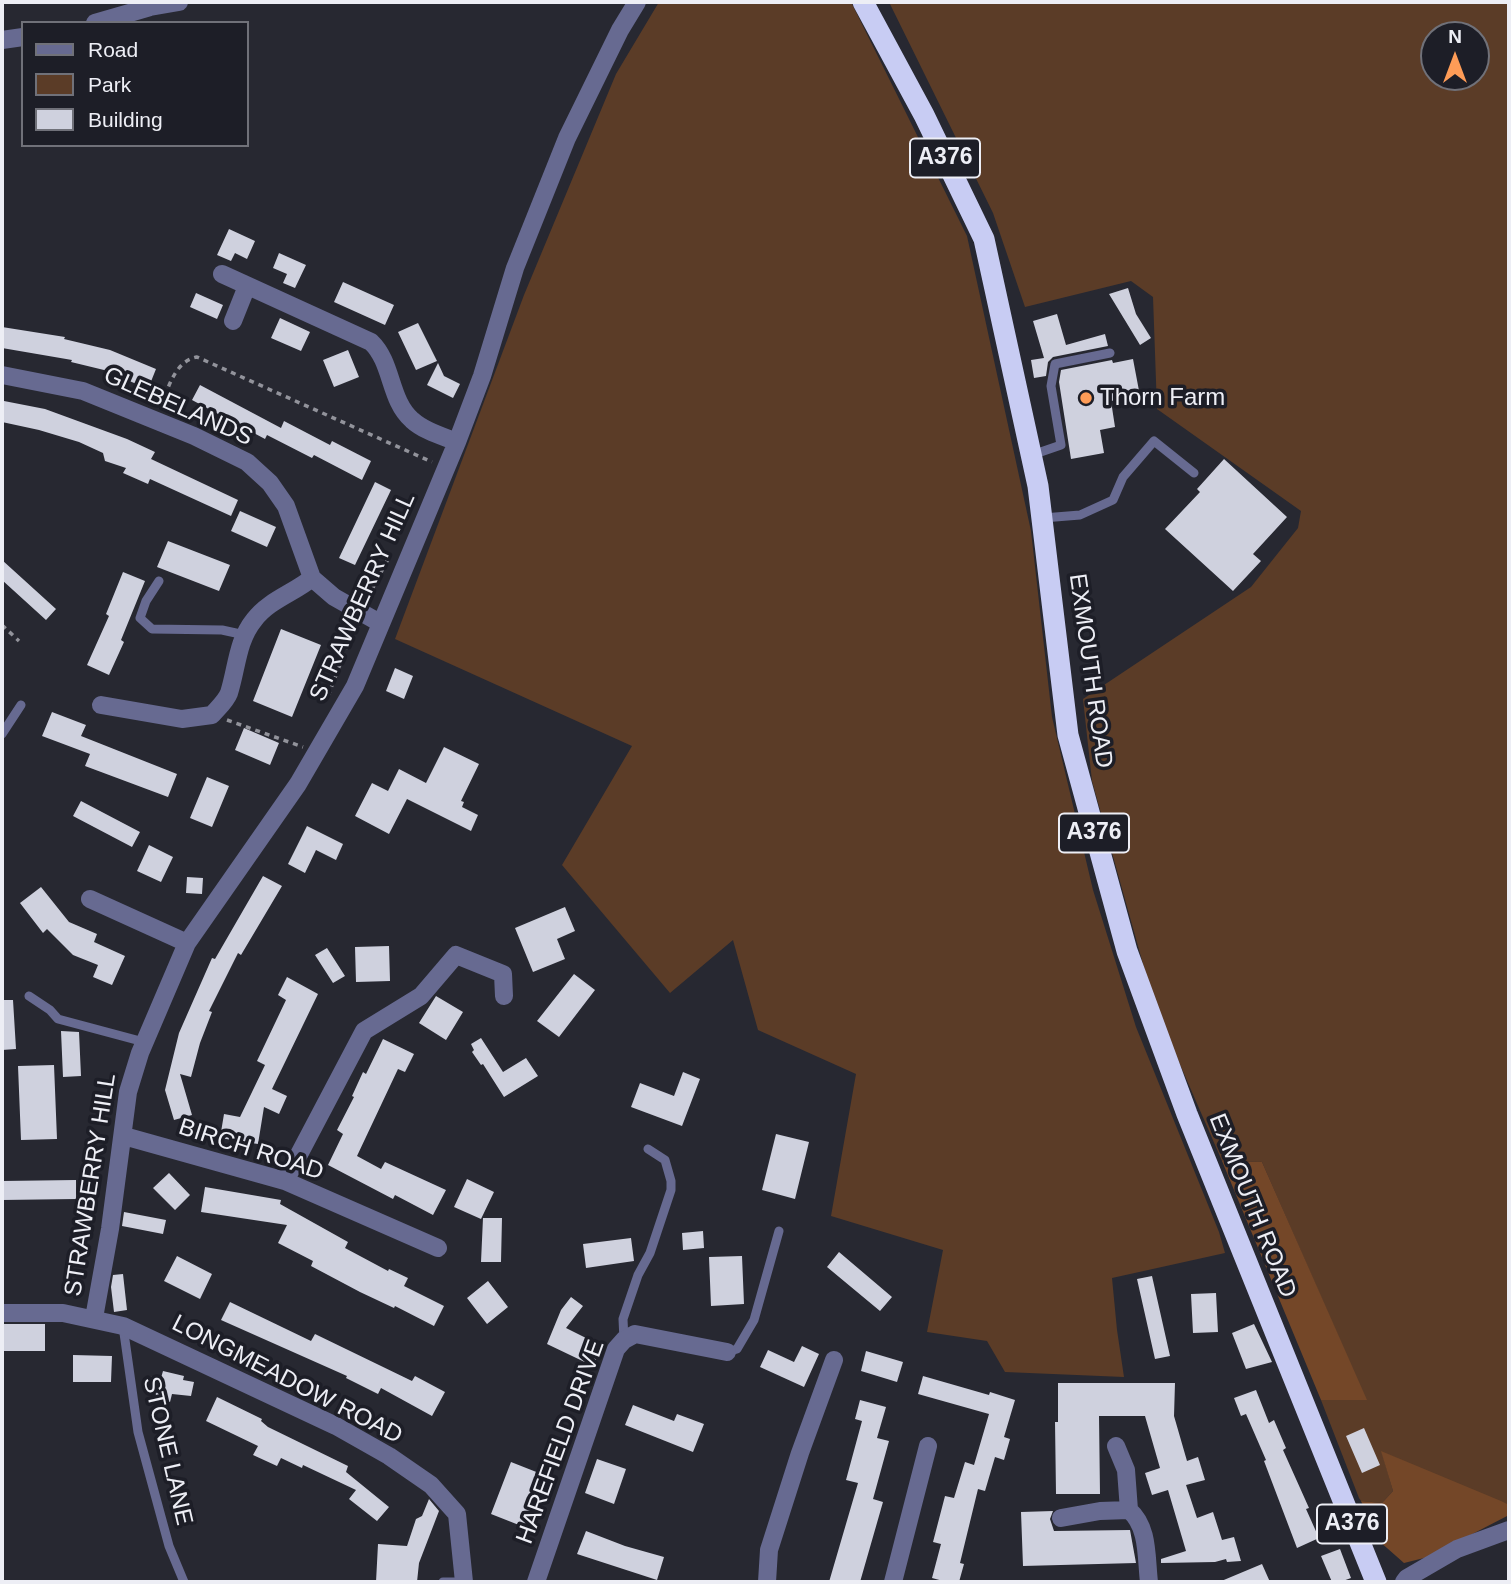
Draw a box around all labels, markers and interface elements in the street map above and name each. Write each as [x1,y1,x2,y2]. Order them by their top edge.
legend [21,21,248,147]
north arrow [1420,21,1490,91]
text: N [1448,26,1462,47]
text: Road [88,38,138,61]
text: Park [88,73,131,96]
text: Building [88,108,163,131]
road number: A376 [910,139,980,178]
street label: GLEBELANDS [99,361,257,453]
place label: Thorn Farm [1100,384,1225,412]
marker: Thorn Farm [1078,390,1094,406]
street label: STRAWBERRY HILL [304,488,422,706]
street label: EXMOUTH ROAD [1062,572,1118,770]
road number: A376 [1059,814,1129,852]
street label: STRAWBERRY HILL [59,1071,123,1299]
street label: EXMOUTH ROAD [1202,1110,1302,1302]
street label: BIRCH ROAD [175,1113,327,1187]
street label: LONGMEADOW ROAD [167,1309,407,1451]
street label: HAREFIELD DRIVE [511,1336,611,1548]
street label: STONE LANE [136,1374,198,1528]
road number: A376 [1317,1504,1387,1544]

